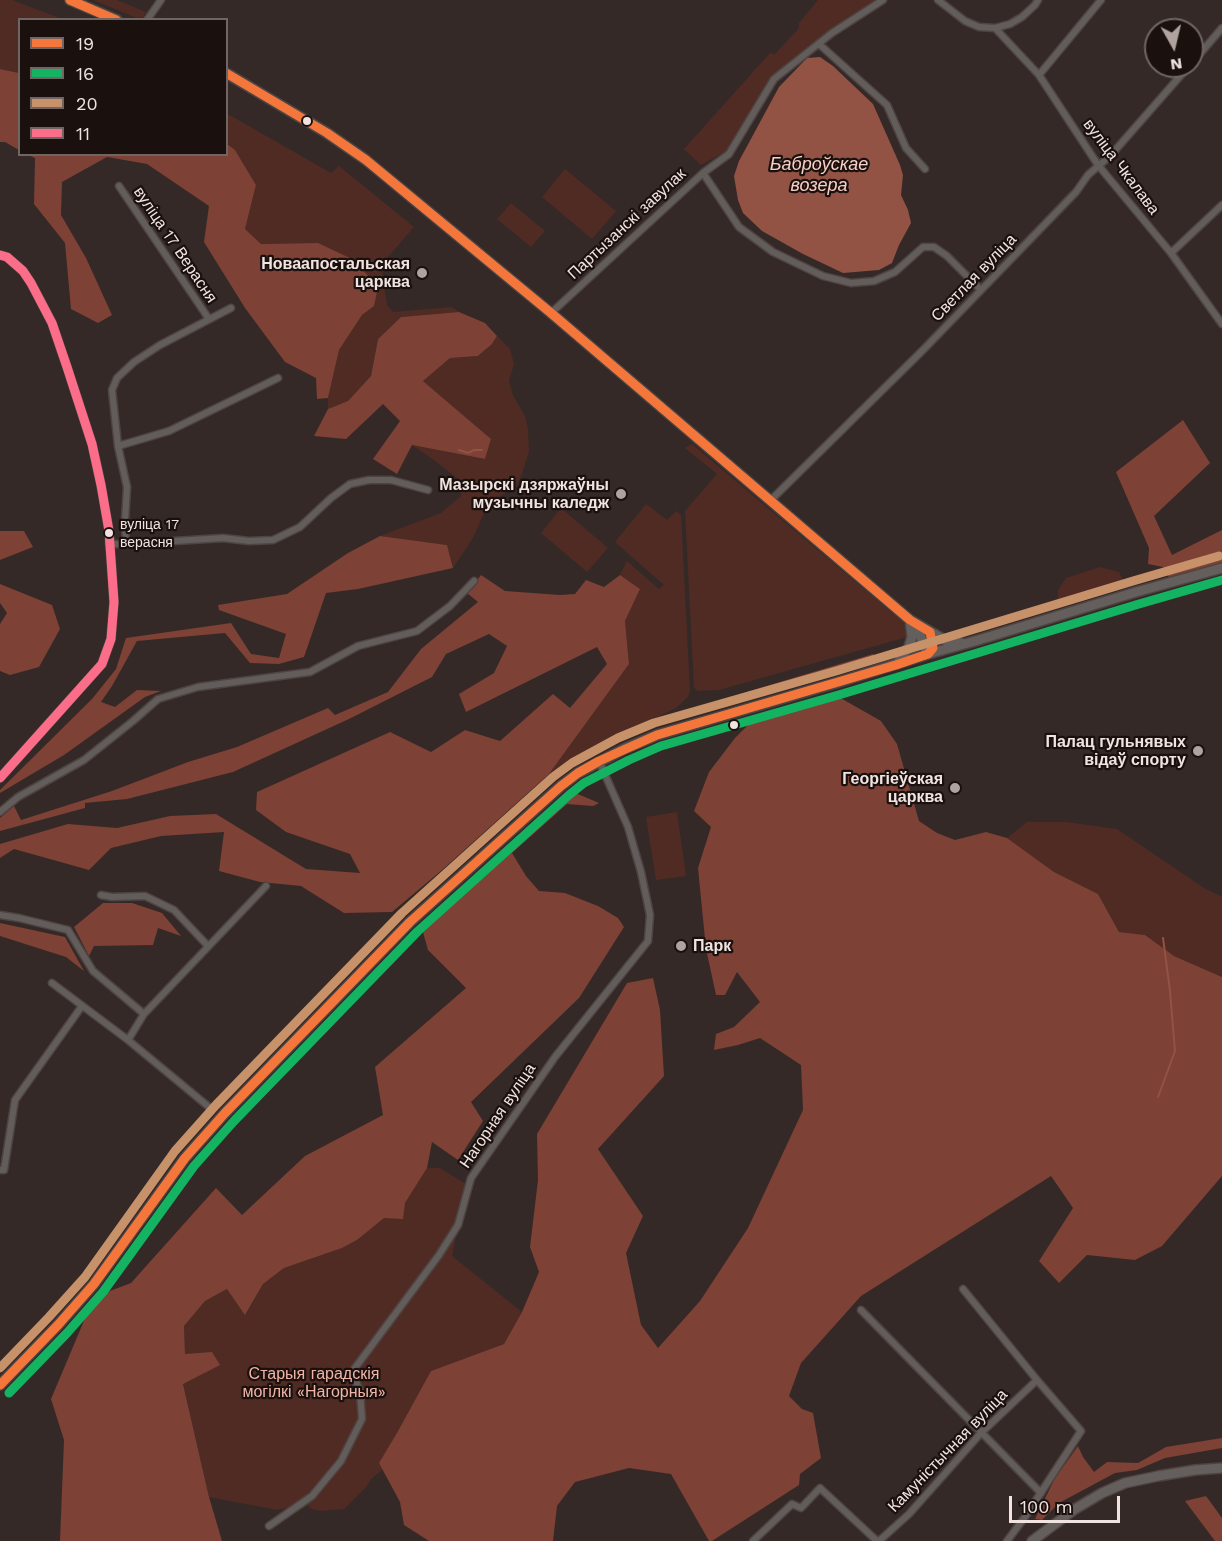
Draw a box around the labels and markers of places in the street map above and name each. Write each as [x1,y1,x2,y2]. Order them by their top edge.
unlabelled marker [301,115,313,127]
place label: Новаапостальская царква [261,254,410,292]
marker: Новаапостальская царква [415,266,429,280]
place label: Мазырскі дзяржаўны музычны каледж [439,475,609,513]
marker: Мазырскі дзяржаўны музычны каледж [614,487,628,501]
place label: вуліца 17 верасня [120,517,179,550]
marker: вуліца 17 верасня [103,527,115,539]
unlabelled marker [728,719,740,731]
place label: Палац гульнявых відаў спорту [1045,732,1186,770]
marker: Палац гульнявых відаў спорту [1191,744,1205,758]
place label: Георгіеўская царква [842,769,943,807]
marker: Георгіеўская царква [948,781,962,795]
place label: Парк [693,936,731,956]
marker: Парк [674,939,688,953]

